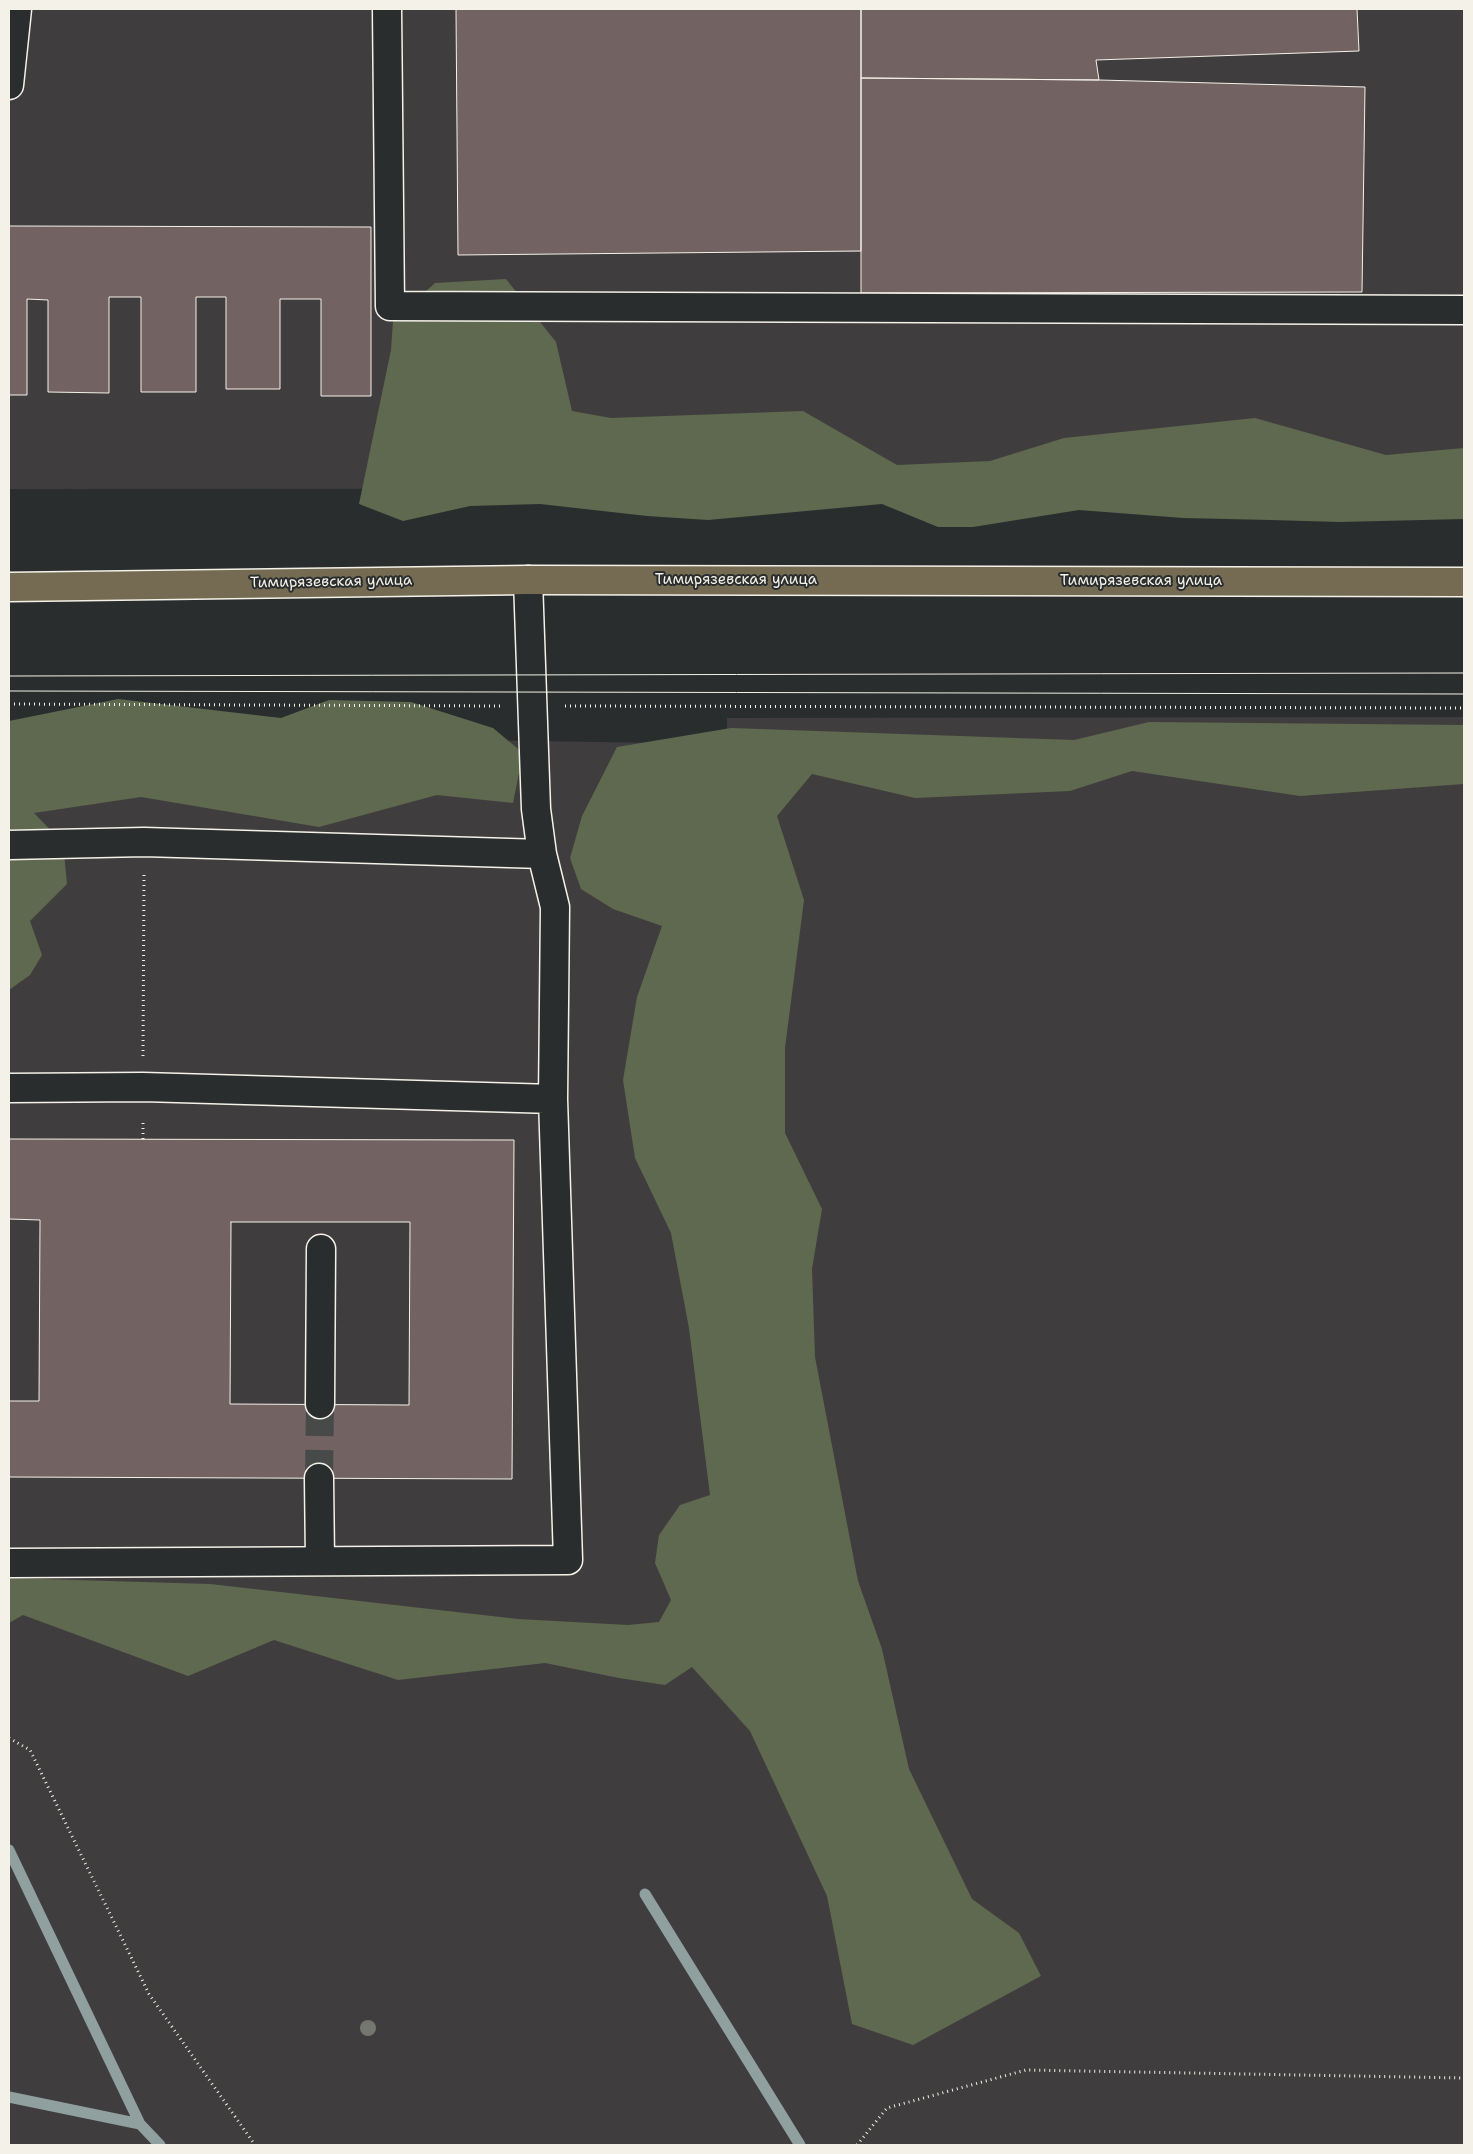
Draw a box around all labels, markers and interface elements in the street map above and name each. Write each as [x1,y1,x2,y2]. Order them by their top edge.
street label: Тимирязевская улица [655,571,817,589]
street label: Тимирязевская улица [250,572,412,592]
street label: Тимирязевская улица [1060,572,1222,590]

